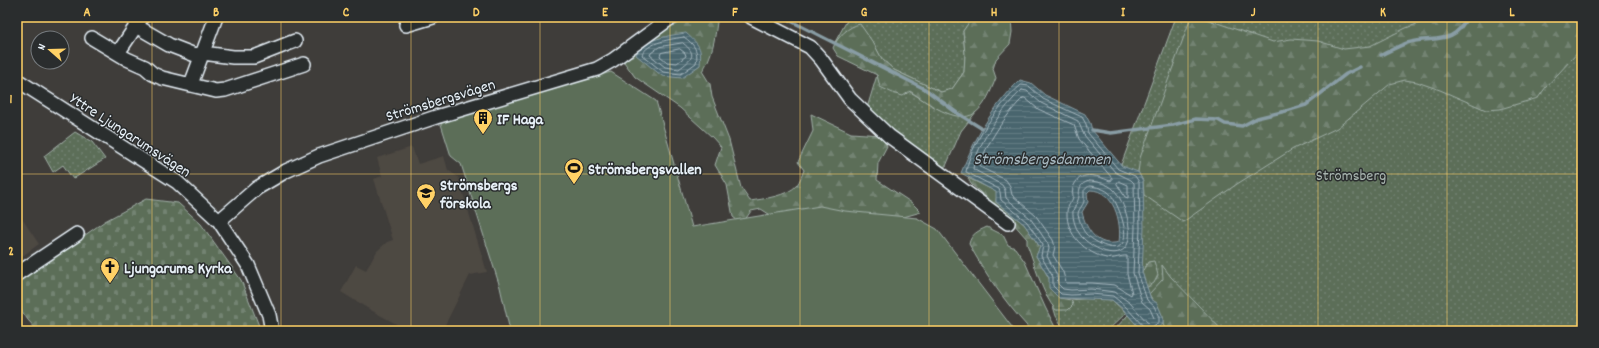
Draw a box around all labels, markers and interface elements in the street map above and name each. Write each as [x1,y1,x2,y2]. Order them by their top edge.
text: A [83,4,91,23]
text: B [213,4,219,23]
text: C [343,4,350,23]
text: D [473,4,480,23]
text: E [602,4,609,23]
text: F [732,4,738,23]
text: G [861,4,868,23]
text: H [991,4,998,23]
text: I [1121,4,1126,23]
text: J [1251,4,1256,23]
text: K [1380,4,1386,23]
text: L [1509,4,1515,23]
north arrow [30,30,70,70]
text: N [34,41,51,53]
street label: Strömsbergsvägen [383,74,498,129]
street label: Yttre Ljungarumsvägen [64,88,195,184]
text: 1 [10,91,13,110]
building icon: IF Haga [472,107,494,135]
place label: IF Haga [497,109,544,132]
water label: Strömsbergsdammen [974,149,1112,173]
sports icon: Strömsbergsvallen [563,157,585,185]
place label: Strömsbergsvallen [588,159,702,182]
park label: Strömsberg [1316,165,1386,188]
place label: Strömsbergs förskola [439,175,518,216]
school or university icon: Strömsbergs förskola [415,182,437,210]
text: 2 [8,243,14,262]
church icon: Ljungarums Kyrka [99,256,121,284]
place label: Ljungarums Kyrka [124,258,233,281]

